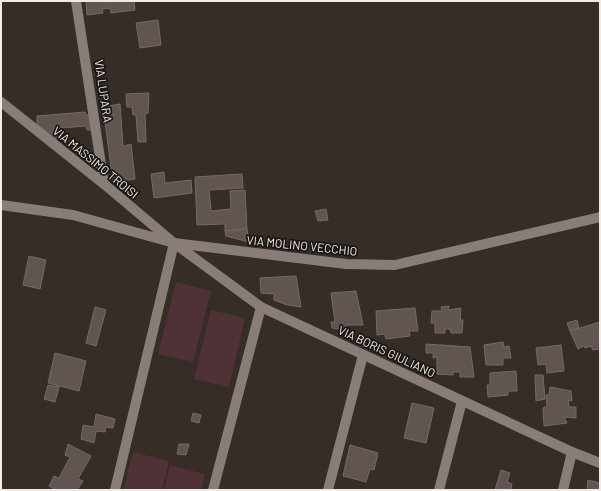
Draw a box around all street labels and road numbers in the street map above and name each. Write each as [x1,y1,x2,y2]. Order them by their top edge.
street label: VIA LUPARA [93,59,115,123]
street label: VIA MASSIMO TROISI [51,123,141,201]
street label: VIA MOLINO VECCHIO [246,232,358,258]
street label: VIA BORIS GIULIANO [336,322,438,380]

